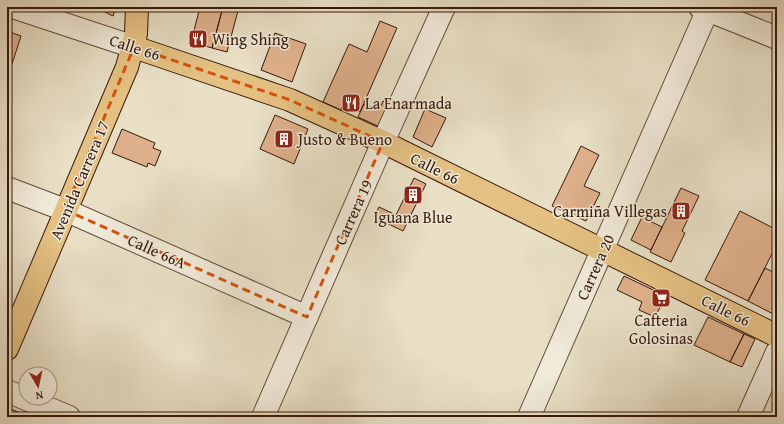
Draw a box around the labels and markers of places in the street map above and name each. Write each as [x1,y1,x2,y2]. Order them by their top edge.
place label: Wing Shing [212,27,289,51]
restaurant icon: Wing Shing [187,28,209,50]
place label: La Enarmada [365,91,452,115]
restaurant icon: La Enarmada [340,92,362,114]
place label: Justo & Bueno [296,127,392,151]
building icon: Justo & Bueno [273,128,295,150]
building icon: Iguana Blue [402,184,424,206]
place label: Carmiña Villegas [553,199,667,223]
building icon: Carmiña Villegas [670,200,692,222]
place label: Iguana Blue [374,205,452,229]
supermarket icon: Cafteria Golosinas [650,287,672,309]
place label: Cafteria Golosinas [629,308,693,350]

